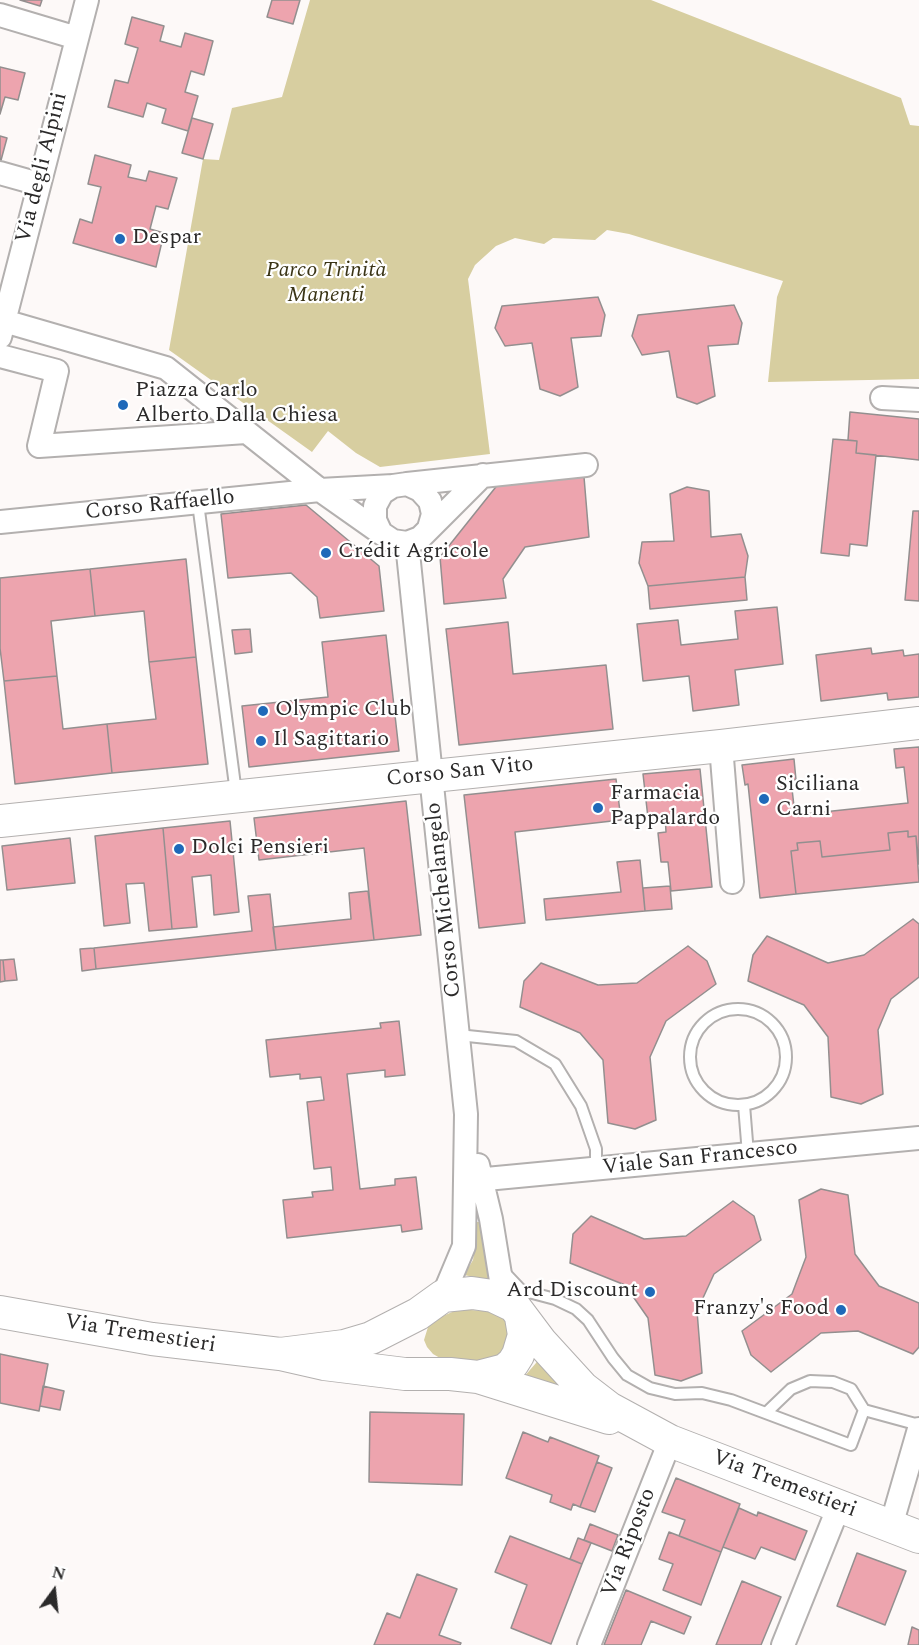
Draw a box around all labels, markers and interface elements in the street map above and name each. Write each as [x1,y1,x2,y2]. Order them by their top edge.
street label: Via degli Alpini [11,90,75,246]
place label: Despar [132,226,201,252]
marker: Despar [113,232,127,246]
park label: Parco Trinità Manenti [266,259,386,310]
place label: Piazza Carlo Alberto Dalla Chiesa [135,379,338,430]
marker: Piazza Carlo Alberto Dalla Chiesa [116,398,130,412]
street label: Corso Raffaello [84,485,236,527]
place label: Crédit Agricole [338,540,489,566]
marker: Crédit Agricole [319,546,333,560]
place label: Olympic Club [275,698,411,724]
marker: Olympic Club [256,704,270,718]
place label: Il Sagittario [273,728,389,754]
marker: Il Sagittario [254,734,268,748]
street label: Corso San Vito [385,752,535,794]
place label: Siciliana Carni [776,773,860,824]
place label: Farmacia Pappalardo [610,782,720,834]
marker: Siciliana Carni [757,792,771,806]
street label: Corso Michelangelo [422,801,468,999]
marker: Farmacia Pappalardo [591,801,605,815]
place label: Dolci Pensieri [191,836,329,862]
marker: Dolci Pensieri [172,842,186,856]
street label: Viale San Francesco [601,1136,799,1182]
place label: Ard Discount [506,1279,638,1305]
marker: Ard Discount [643,1285,657,1299]
place label: Franzy's Food [693,1297,829,1323]
marker: Franzy's Food [834,1303,848,1317]
street label: Via Tremestieri [62,1310,218,1360]
street label: Via Tremestieri [708,1445,860,1525]
street label: Via Riposto [597,1485,663,1601]
text: N [49,1560,68,1587]
north arrow [24,1561,84,1621]

